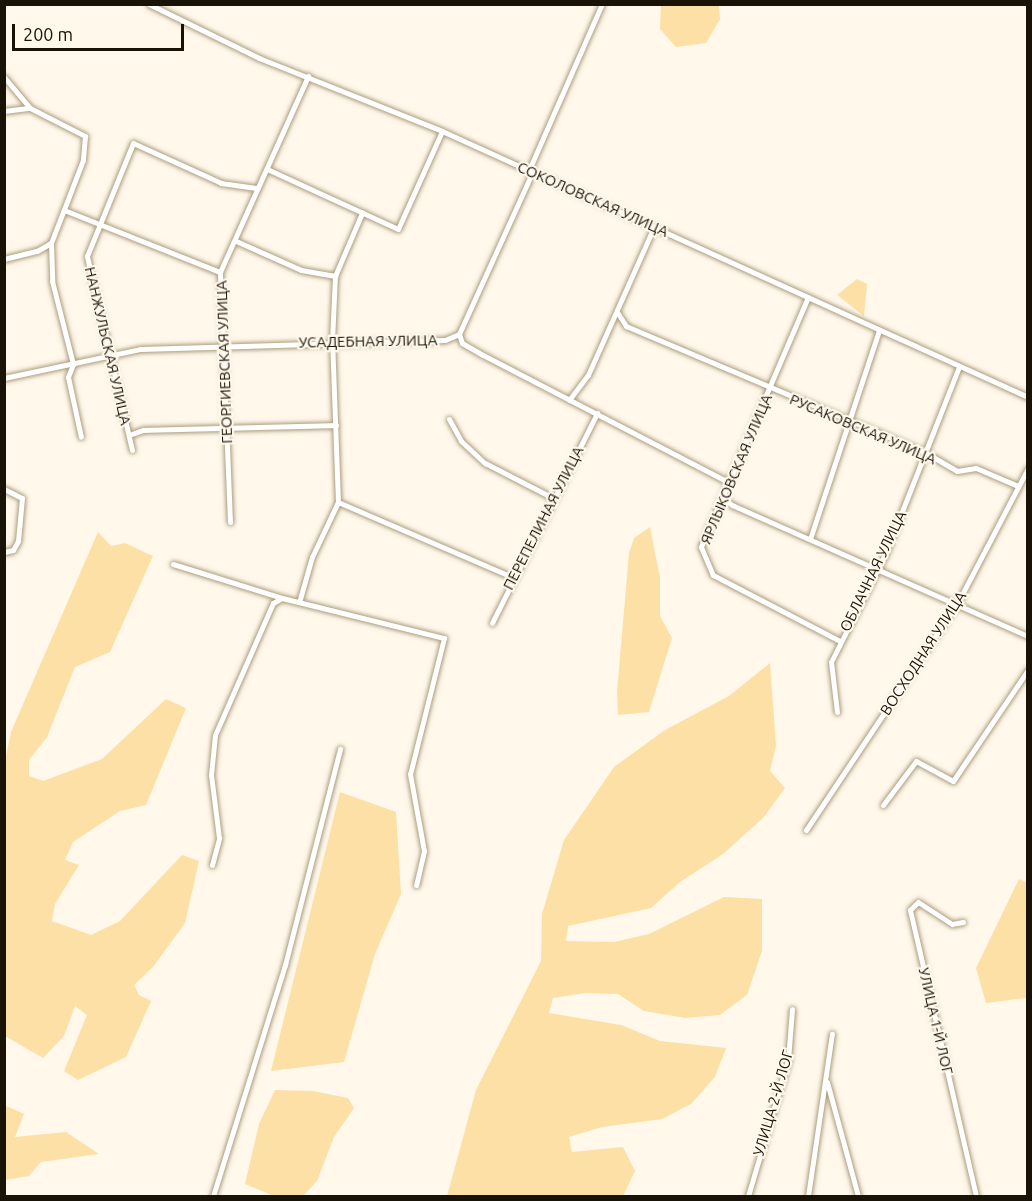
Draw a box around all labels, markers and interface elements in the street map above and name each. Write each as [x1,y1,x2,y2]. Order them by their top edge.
scale bar [15,12,188,50]
text: 200 m [23,24,73,44]
street label: СОКОЛОВСКАЯ УЛИЦА [515,158,671,240]
street label: НАНЖУЛЬСКАЯ УЛИЦА [81,265,135,427]
street label: ГЕОРГИЕВСКАЯ УЛИЦА [212,280,236,444]
street label: УСАДЕБНАЯ УЛИЦА [299,331,437,351]
street label: РУСАКОВСКАЯ УЛИЦА [787,390,939,468]
street label: ЯРЛЫКОВСКАЯ УЛИЦА [696,391,776,547]
street label: ПЕРЕПЕЛИНАЯ УЛИЦА [499,443,587,593]
street label: ОБЛАЧНАЯ УЛИЦА [836,508,910,634]
street label: ВОСХОДНАЯ УЛИЦА [876,588,970,718]
street label: УЛИЦА 1-Й ЛОГ [915,966,957,1076]
street label: УЛИЦА 2-Й ЛОГ [749,1048,797,1158]

